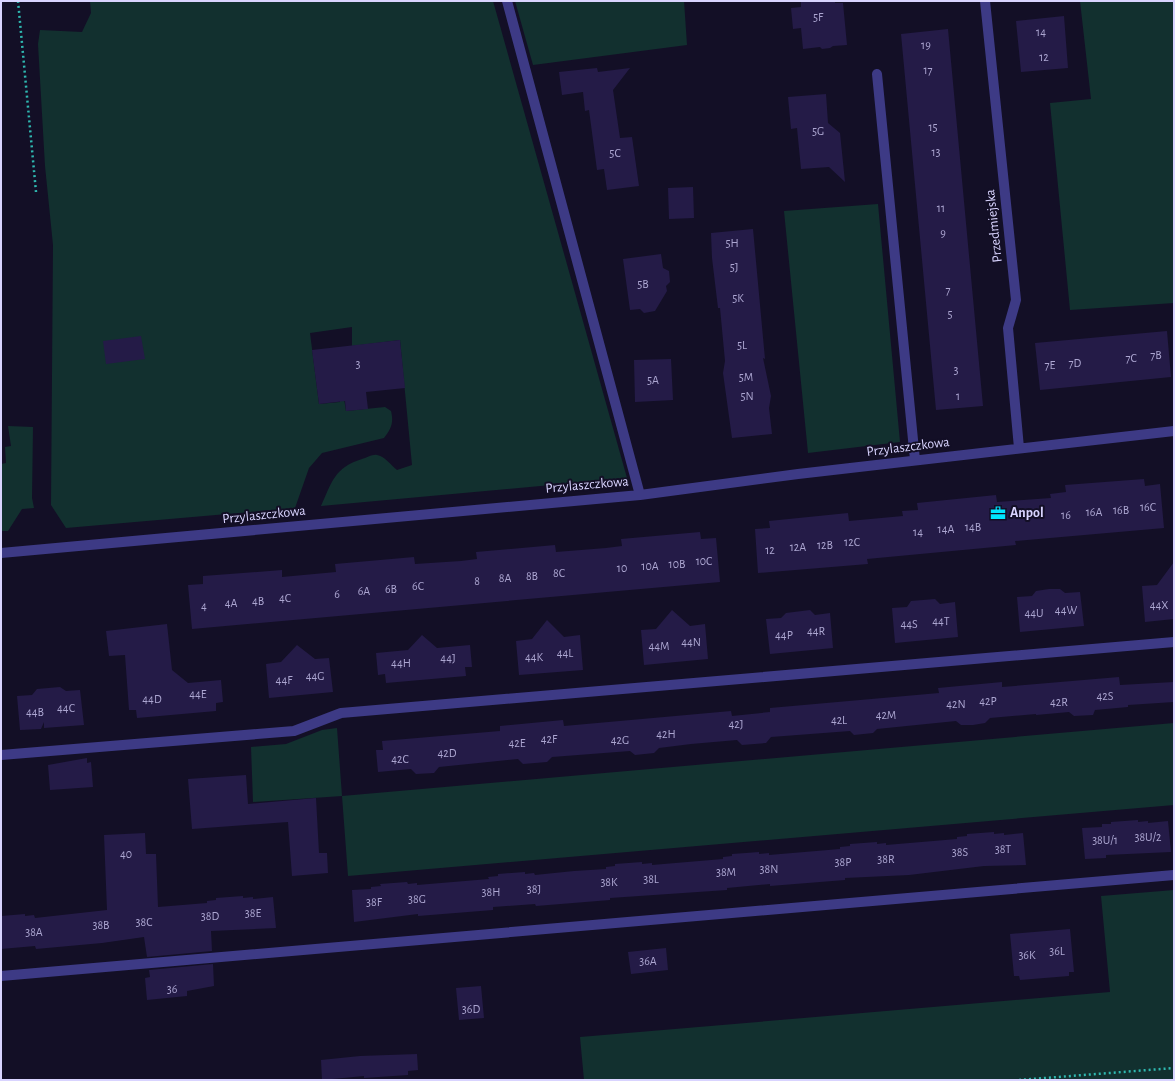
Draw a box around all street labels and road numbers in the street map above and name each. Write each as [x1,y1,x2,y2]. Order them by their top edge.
street label: Przedmiejska [983,188,1005,263]
street label: Przylaszczkowa [866,435,951,459]
street label: Przylaszczkowa [545,474,630,496]
street label: Przylaszczkowa [222,504,307,526]

